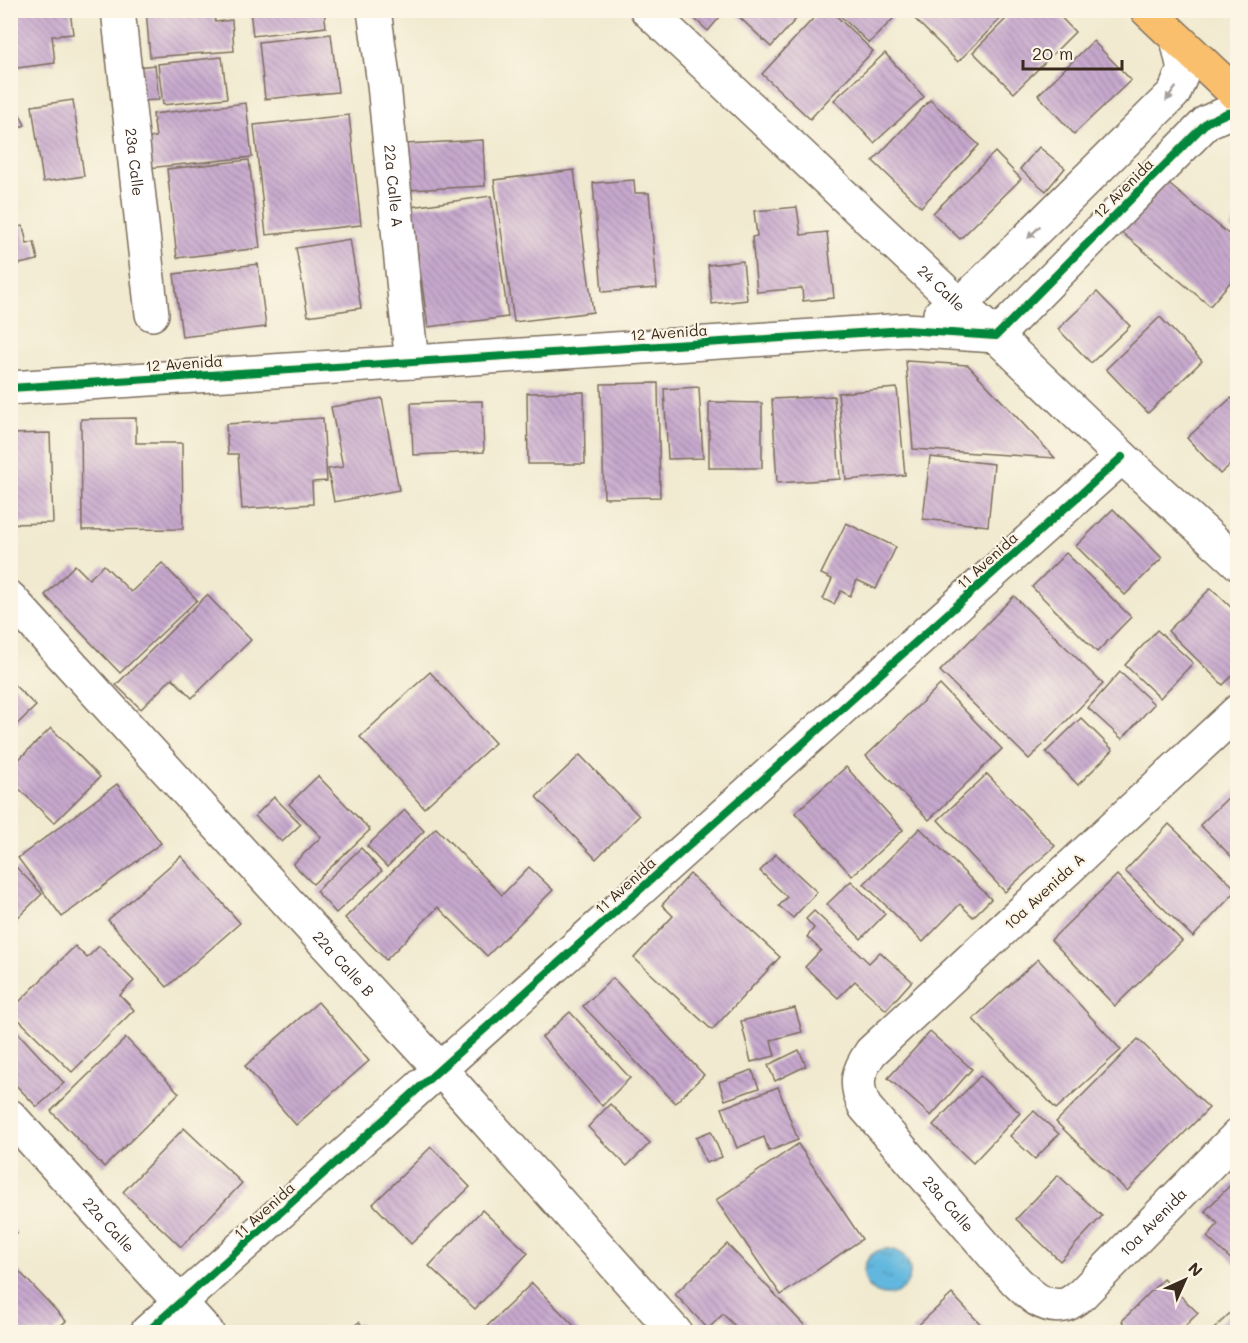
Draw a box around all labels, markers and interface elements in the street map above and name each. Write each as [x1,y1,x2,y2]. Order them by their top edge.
scale bar [1023,33,1122,71]
text: 20 m [1032,41,1073,65]
one-way arrow [1165,85,1177,101]
street label: 23a Calle [121,127,149,197]
street label: 22a Calle A [380,144,408,228]
street label: 12 Avenida [1088,153,1158,223]
one-way arrow [1028,224,1042,238]
street label: 24 Calle [913,260,970,315]
street label: 12 Avenida [630,319,708,345]
street label: 12 Avenida [145,350,223,376]
street label: 11 Avenida [952,527,1022,593]
street label: 10a Avenida A [999,849,1089,933]
street label: 11 Avenida [590,852,660,918]
street label: 22a Calle B [309,927,379,1001]
street label: 23a Calle [919,1171,979,1236]
street label: 11 Avenida [229,1177,299,1243]
street label: 10a Avenida [1115,1183,1191,1260]
street label: 22a Calle [79,1193,139,1256]
north arrow [1155,1250,1215,1310]
text: N [1184,1257,1208,1281]

